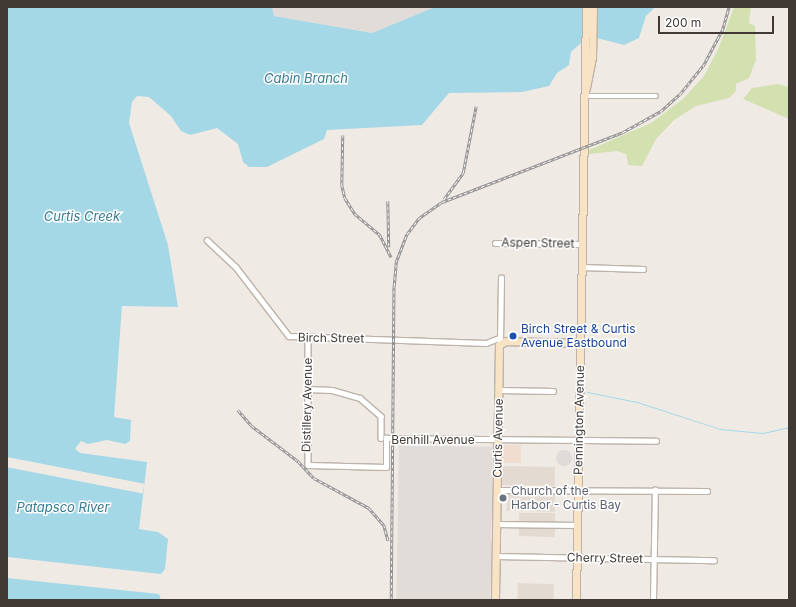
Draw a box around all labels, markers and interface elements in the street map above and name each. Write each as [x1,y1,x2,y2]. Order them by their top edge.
scale bar [660,8,776,34]
text: 200 m [665,15,701,30]
water label: Cabin Branch [264,70,348,86]
water label: Curtis Creek [44,208,120,224]
street label: Aspen Street [501,235,575,251]
place label: Birch Street & Curtis Avenue Eastbound [521,322,635,350]
street label: Birch Street [298,330,364,346]
marker: Birch Street & Curtis Avenue Eastbound [508,331,518,341]
street label: Distillery Avenue [299,358,315,452]
street label: Pennington Avenue [571,365,587,475]
street label: Curtis Avenue [490,398,506,478]
street label: Benhill Avenue [391,433,475,447]
place label: Church of the Harbor - Curtis Bay [511,484,621,512]
marker: Church of the Harbor - Curtis Bay [498,493,508,503]
water label: Patapsco River [17,499,109,515]
street label: Cherry Street [567,550,643,566]

